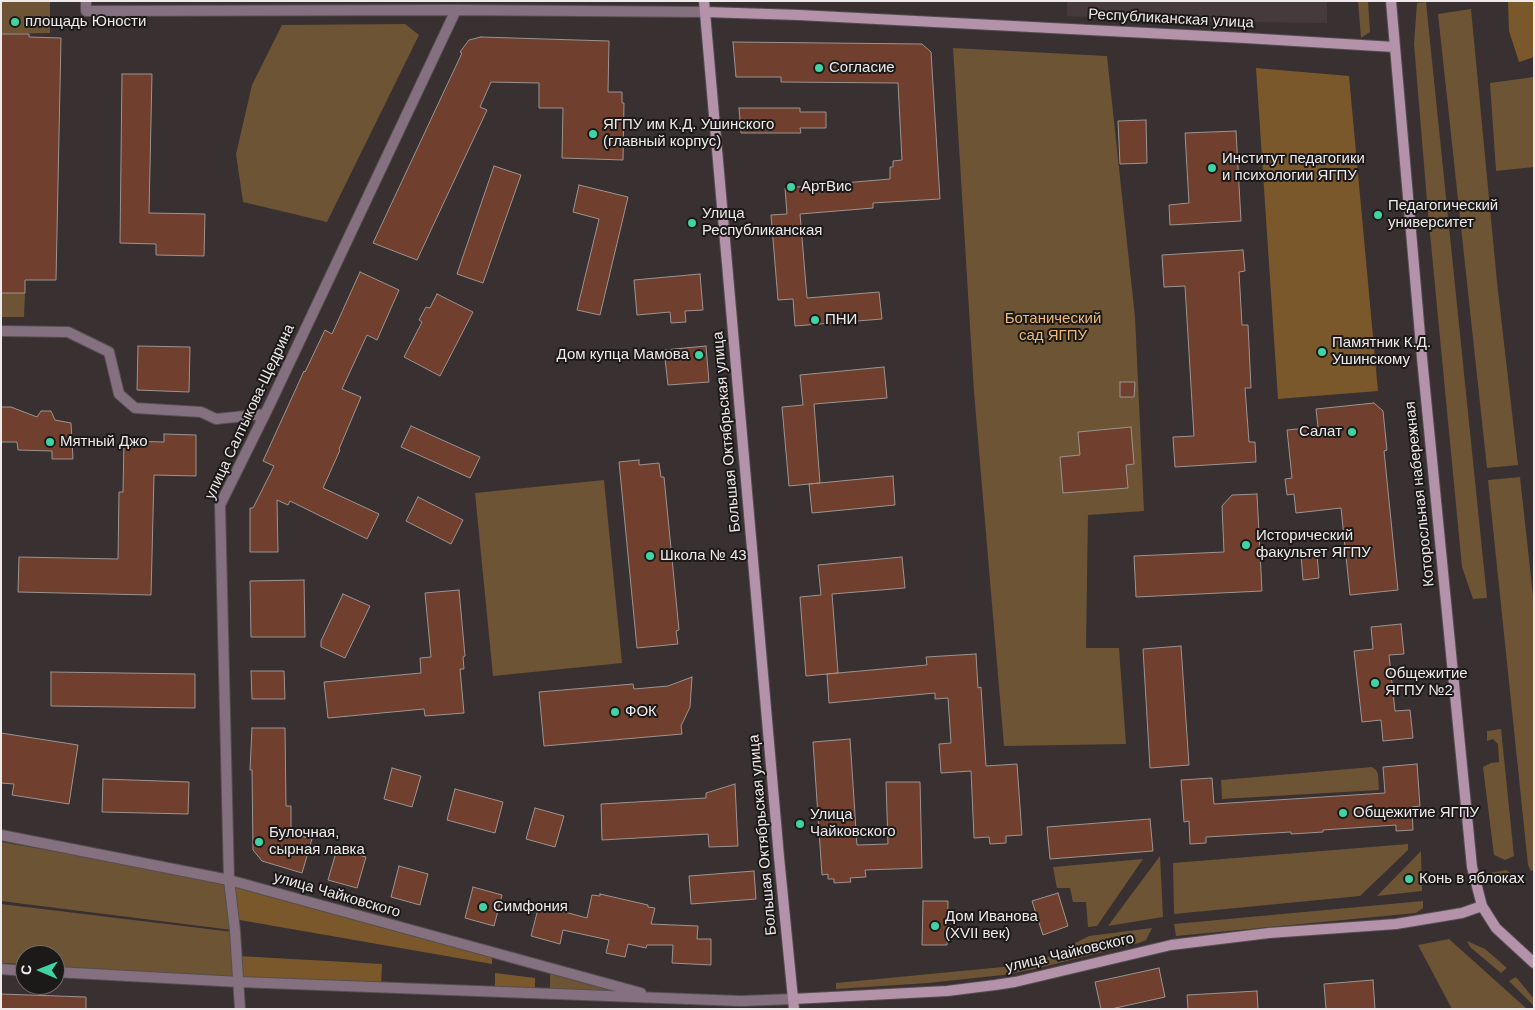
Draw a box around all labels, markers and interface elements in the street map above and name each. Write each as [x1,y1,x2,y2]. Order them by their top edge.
street label: Республиканская улица [1088,6,1254,32]
place label: площадь Юности [25,13,146,31]
marker: площадь Юности [9,16,21,28]
place label: Согласие [829,59,895,77]
marker: Согласие [813,62,825,74]
place label: ЯГПУ им К.Д. Ушинского (главный корпус) [603,116,774,151]
marker: ЯГПУ им К.Д. Ушинского (главный корпус) [587,128,599,140]
place label: Институт педагогики и психологии ЯГПУ [1222,150,1365,185]
marker: Институт педагогики и психологии ЯГПУ [1206,162,1218,174]
place label: АртВис [801,178,852,196]
marker: АртВис [785,181,797,193]
place label: Педагогический университет [1388,197,1498,232]
place label: Улица Республиканская [702,205,822,240]
marker: Педагогический университет [1372,209,1384,221]
marker: Улица Республиканская [686,217,698,229]
park label: Ботанический сад ЯГПУ [1005,310,1101,345]
place label: ПНИ [825,311,857,329]
marker: ПНИ [809,314,821,326]
street label: улица Салтыкова-Щедрина [201,321,299,503]
street label: Большая Октябрьская улица [709,331,745,533]
place label: Памятник К.Д. Ушинскому [1332,334,1431,369]
place label: Дом купца Мамова [557,346,689,364]
marker: Памятник К.Д. Ушинскому [1316,346,1328,358]
marker: Дом купца Мамова [693,349,705,361]
street label: Которосльная набережная [1401,400,1439,588]
place label: Салат [1299,423,1342,441]
marker: Салат [1346,426,1358,438]
place label: Мятный Джо [60,433,148,451]
marker: Мятный Джо [44,436,56,448]
place label: Исторический факультет ЯГПУ [1256,527,1371,562]
marker: Исторический факультет ЯГПУ [1240,539,1252,551]
place label: Школа № 43 [660,547,747,565]
marker: Школа № 43 [644,550,656,562]
place label: Общежитие ЯГПУ №2 [1385,665,1468,700]
marker: Общежитие ЯГПУ №2 [1369,677,1381,689]
place label: ФОК [625,703,657,721]
marker: ФОК [609,706,621,718]
street label: Большая Октябрьская улица [745,734,781,936]
place label: Общежитие ЯГПУ [1353,804,1479,822]
place label: Улица Чайковского [810,806,896,841]
marker: Общежитие ЯГПУ [1337,807,1349,819]
marker: Улица Чайковского [794,818,806,830]
place label: Булочная, сырная лавка [269,824,365,859]
marker: Булочная, сырная лавка [253,836,265,848]
street label: улица Чайковского [272,868,402,922]
place label: Конь в яблоках [1419,870,1525,888]
marker: Конь в яблоках [1403,873,1415,885]
place label: Симфония [493,898,568,916]
marker: Симфония [477,901,489,913]
place label: Дом Иванова (XVII век) [945,908,1038,943]
marker: Дом Иванова (XVII век) [929,920,941,932]
street label: улица Чайковского [1004,929,1136,977]
north arrow [15,945,65,995]
text: С [18,965,34,975]

